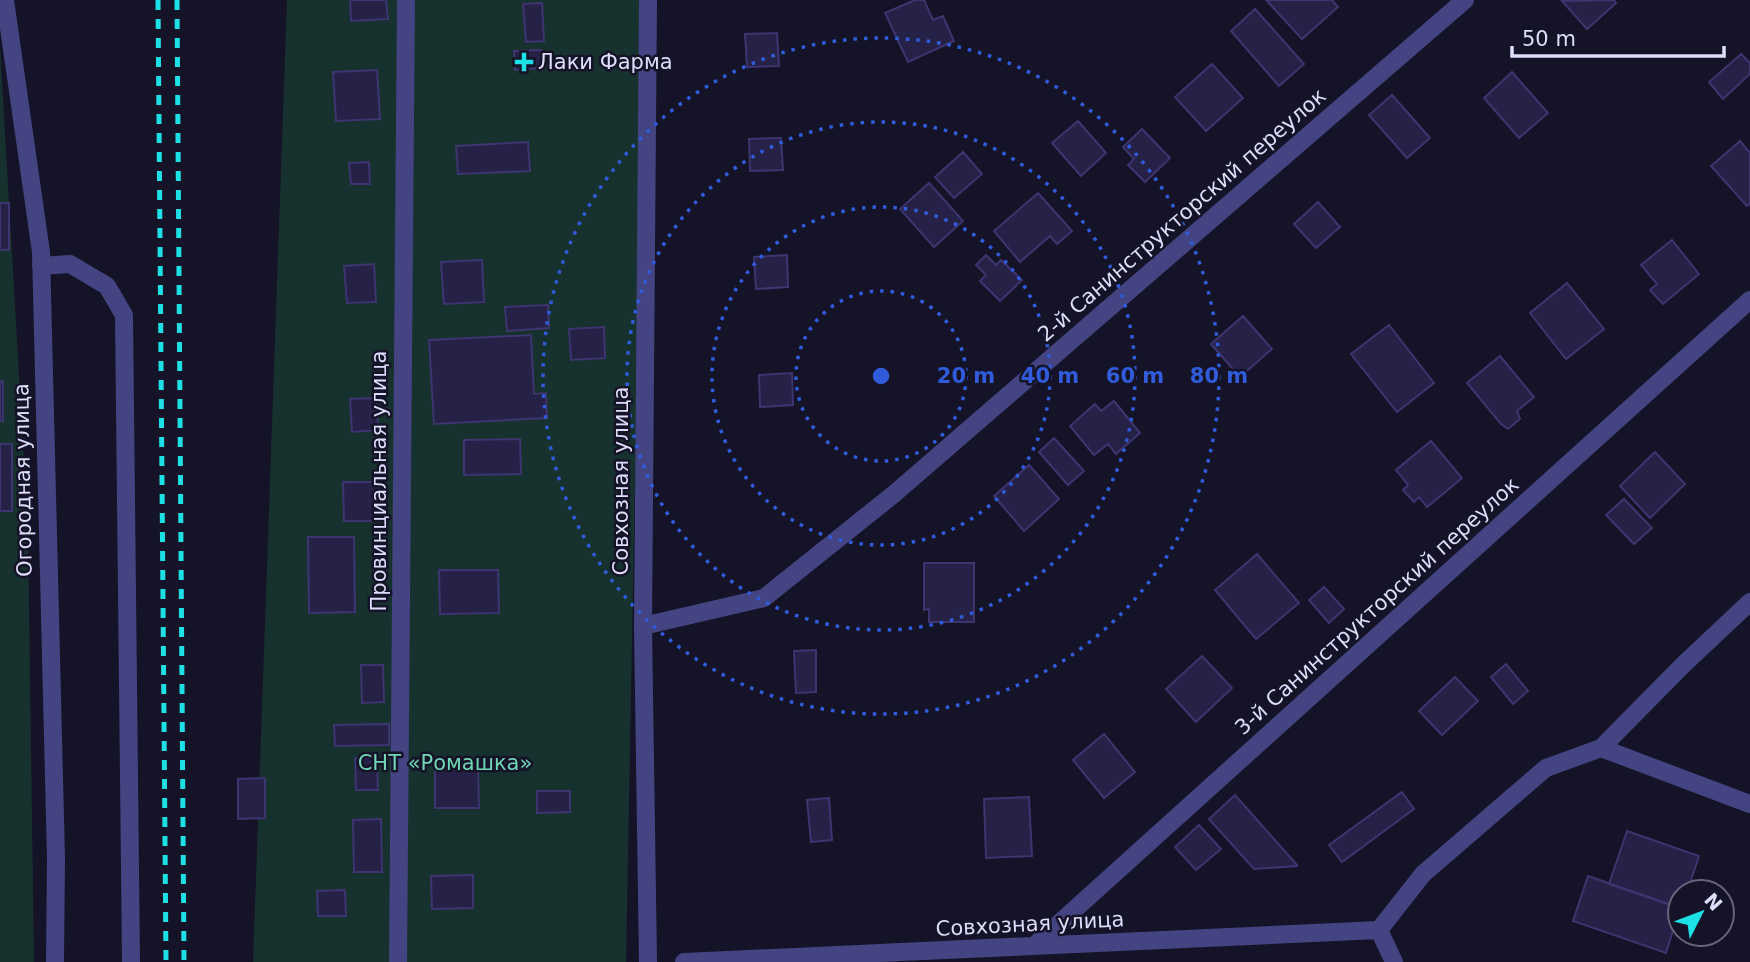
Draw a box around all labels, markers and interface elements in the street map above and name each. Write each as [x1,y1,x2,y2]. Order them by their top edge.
scale bar [1512,14,1724,58]
text: 50 m [1522,27,1576,51]
place label: Лаки Фарма [538,50,673,74]
marker: Лаки Фарма [516,54,532,70]
street label: 2-й Санинструкторский переулок [1033,84,1331,346]
street label: Провинциальная улица [367,351,391,611]
centre of rings [869,364,893,388]
text: 20 m [937,364,995,388]
text: 40 m [1021,364,1079,388]
text: 60 m [1106,364,1164,388]
text: 80 m [1190,364,1248,388]
street label: Огородная улица [9,383,37,577]
street label: Совхозная улица [609,387,633,575]
street label: 3-й Санинструкторский переулок [1230,472,1524,740]
park label: СНТ «Ромашка» [358,751,532,775]
north arrow [1666,878,1736,948]
text: N [1700,888,1727,915]
street label: Совхозная улица [935,907,1125,941]

